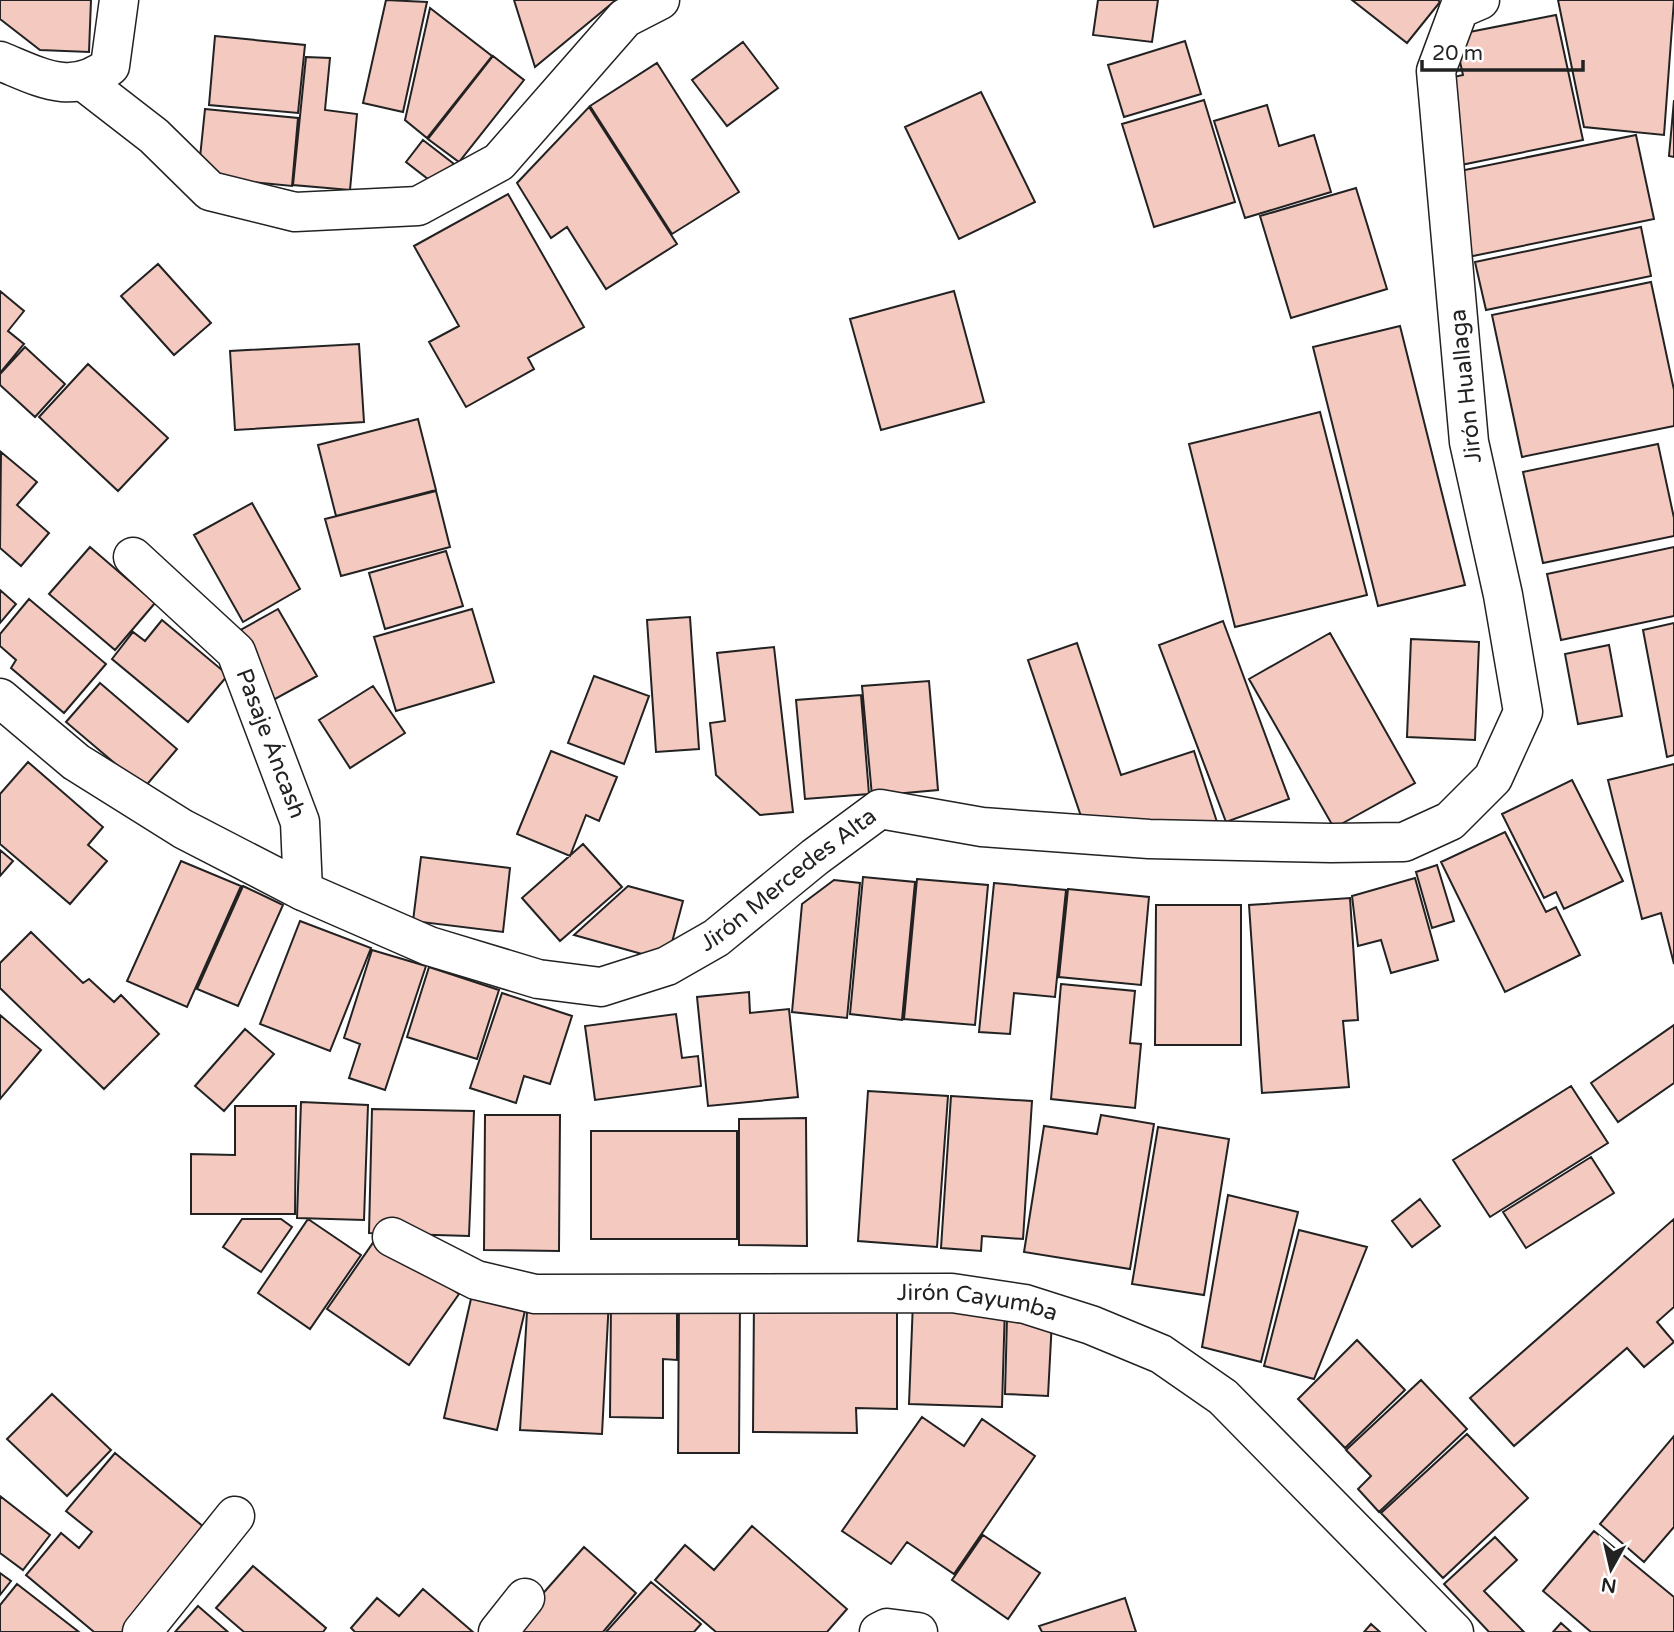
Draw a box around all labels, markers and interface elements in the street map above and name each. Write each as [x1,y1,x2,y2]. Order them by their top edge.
scale bar [1422,28,1583,72]
text: 20 m [1432,41,1483,66]
street label: Jirón Huallaga [1444,308,1488,464]
street label: Pasaje Áncash [230,665,311,822]
street label: Jirón Mercedes Alta [696,802,882,958]
street label: Jirón Cayumba [897,1279,1061,1327]
north arrow [1576,1534,1646,1604]
text: N [1600,1573,1618,1597]

